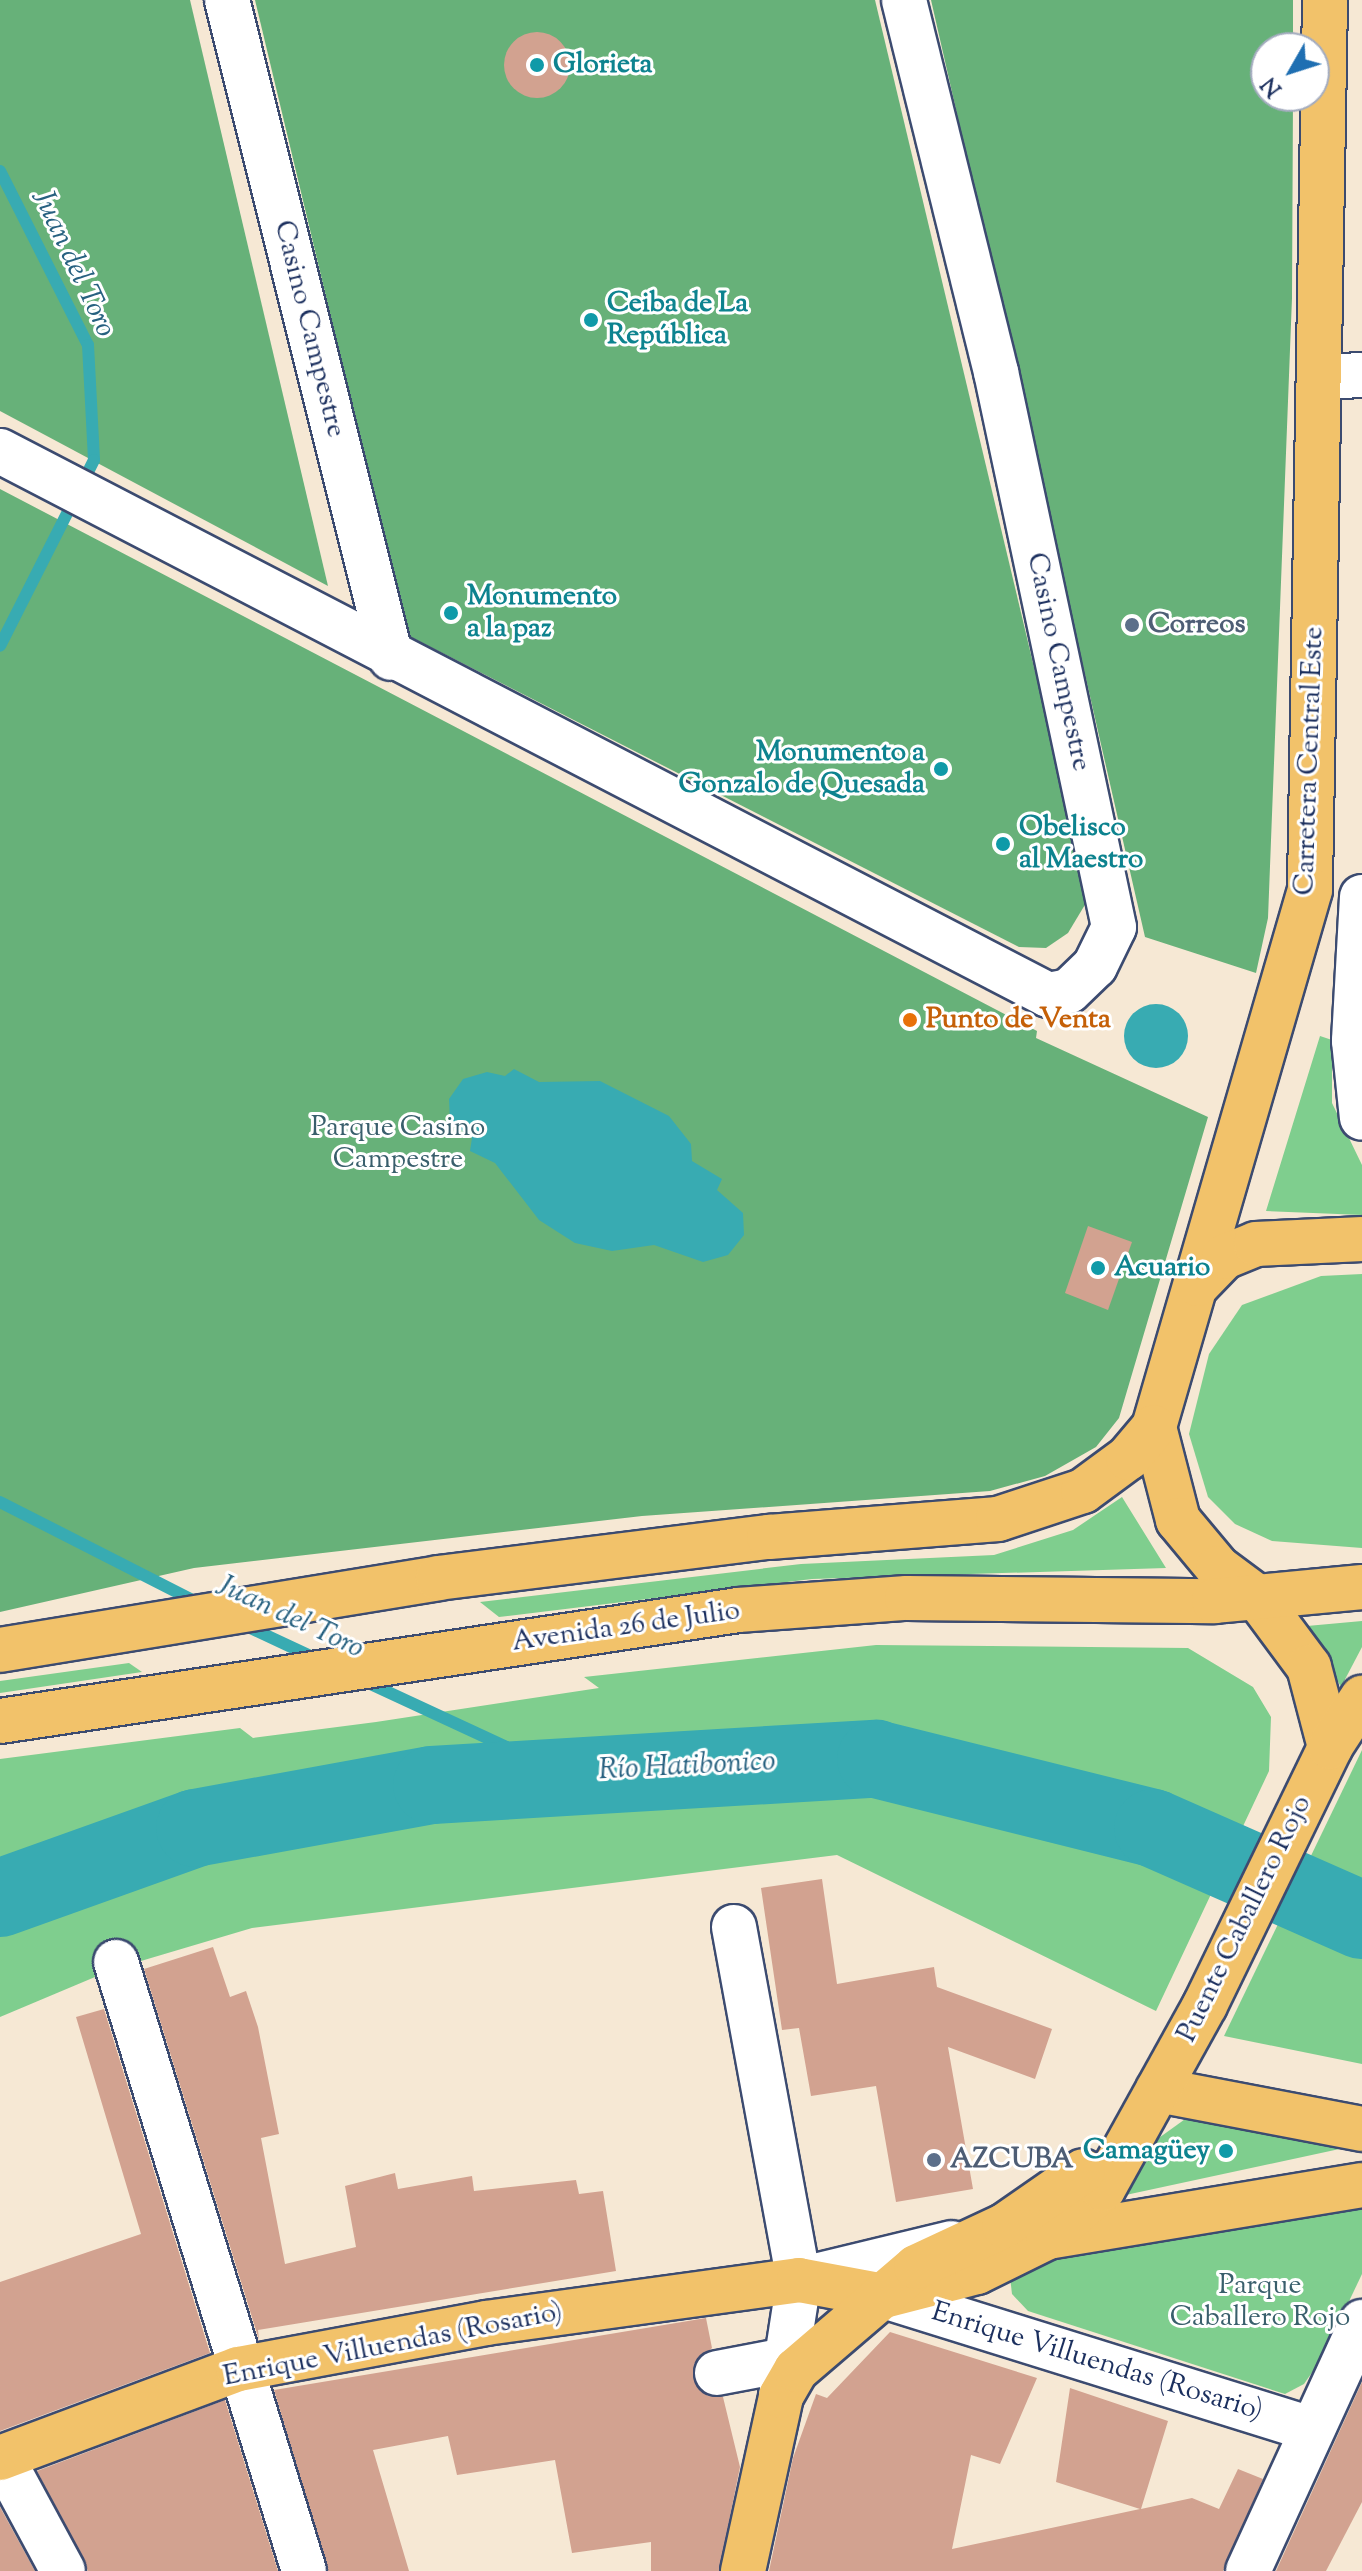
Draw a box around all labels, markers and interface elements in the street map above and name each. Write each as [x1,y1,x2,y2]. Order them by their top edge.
north arrow [1250,32,1330,112]
place label: Glorieta [553,48,652,82]
marker: Glorieta [528,56,546,74]
text: N [1255,69,1291,103]
water label: Juan del Toro [23,185,123,343]
street label: Casino Campestre [266,217,352,441]
place label: Ceiba de La República [607,287,748,353]
marker: Ceiba de La República [582,311,600,329]
street label: Casino Campestre [1018,550,1098,774]
place label: Monumento a la paz [467,580,617,646]
marker: Monumento a la paz [442,604,460,622]
place label: Correos [1148,608,1245,642]
marker: Correos [1123,616,1141,634]
street label: Carretera Central Este [1289,626,1331,896]
place label: Monumento a Gonzalo de Quesada [678,736,925,802]
marker: Monumento a Gonzalo de Quesada [932,760,950,778]
place label: Obelisco al Maestro [1019,811,1143,877]
marker: Obelisco al Maestro [994,835,1012,853]
place label: Punto de Venta [926,1003,1111,1037]
marker: Punto de Venta [901,1011,919,1029]
park label: Parque Casino Campestre [311,1111,485,1177]
place label: Acuario [1114,1251,1210,1285]
marker: Acuario [1089,1259,1107,1277]
water label: Juan del Toro [211,1568,369,1668]
street label: Avenida 26 de Julio [510,1594,742,1660]
water label: Río Hatibonico [598,1744,776,1790]
street label: Puente Caballero Rojo [1171,1790,1319,2048]
place label: Camagüey [1083,2134,1210,2168]
marker: Camagüey [1217,2142,1235,2160]
place label: AZCUBA [950,2143,1073,2177]
marker: AZCUBA [925,2151,943,2169]
park label: Parque Caballero Rojo [1170,2269,1350,2335]
street label: Enrique Villuendas (Rosario) [221,2296,565,2394]
street label: Enrique Villuendas (Rosario) [927,2296,1267,2428]

